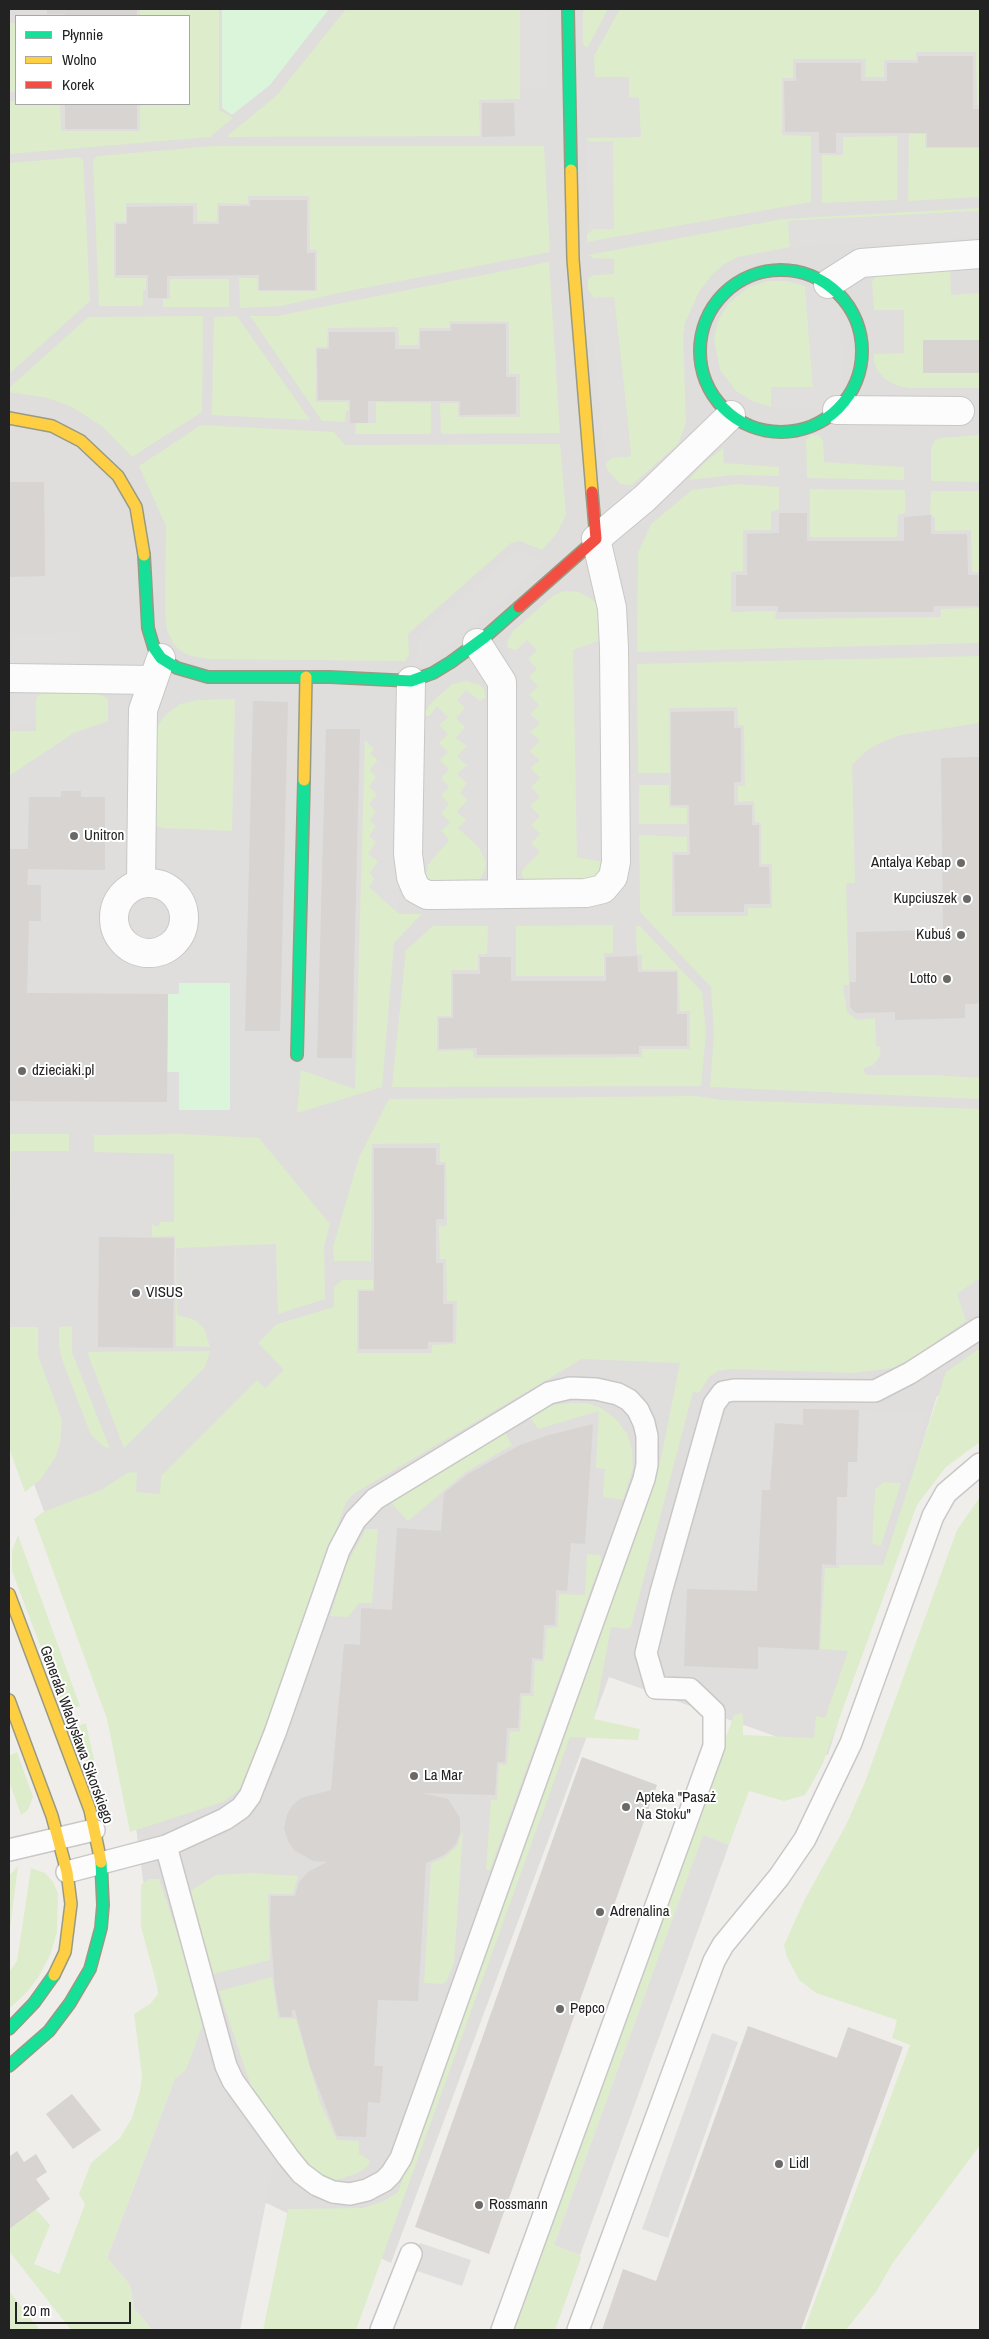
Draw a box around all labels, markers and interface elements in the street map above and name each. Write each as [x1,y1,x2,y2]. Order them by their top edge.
legend [15,15,190,105]
text: Płynnie [62,24,103,45]
text: Wolno [62,49,97,70]
text: Korek [62,74,94,95]
place label: Unitron [84,827,124,845]
marker: Unitron [68,830,80,842]
place label: Antalya Kebap [871,854,951,872]
marker: Antalya Kebap [955,857,967,869]
place label: Kupciuszek [893,890,957,908]
marker: Kupciuszek [961,893,973,905]
place label: Kubuś [916,926,951,944]
marker: Kubuś [955,929,967,941]
place label: Lotto [910,970,937,988]
marker: Lotto [941,973,953,985]
place label: dzieciaki.pl [32,1062,94,1080]
marker: dzieciaki.pl [16,1065,28,1077]
place label: VISUS [146,1284,183,1302]
marker: VISUS [130,1287,142,1299]
street label: Generała Władysława Sikorskiego [35,1644,117,1826]
place label: La Mar [424,1767,462,1785]
marker: La Mar [408,1770,420,1782]
place label: Apteka "Pasaż Na Stoku" [636,1789,716,1824]
marker: Apteka "Pasaż Na Stoku" [620,1801,632,1813]
place label: Adrenalina [610,1903,669,1921]
marker: Adrenalina [594,1906,606,1918]
place label: Pepco [570,2000,605,2018]
marker: Pepco [554,2003,566,2015]
place label: Lidl [789,2155,809,2173]
marker: Lidl [773,2158,785,2170]
place label: Rossmann [489,2196,548,2214]
marker: Rossmann [473,2199,485,2211]
scale bar [18,2292,134,2324]
text: 20 m [23,2300,50,2321]

